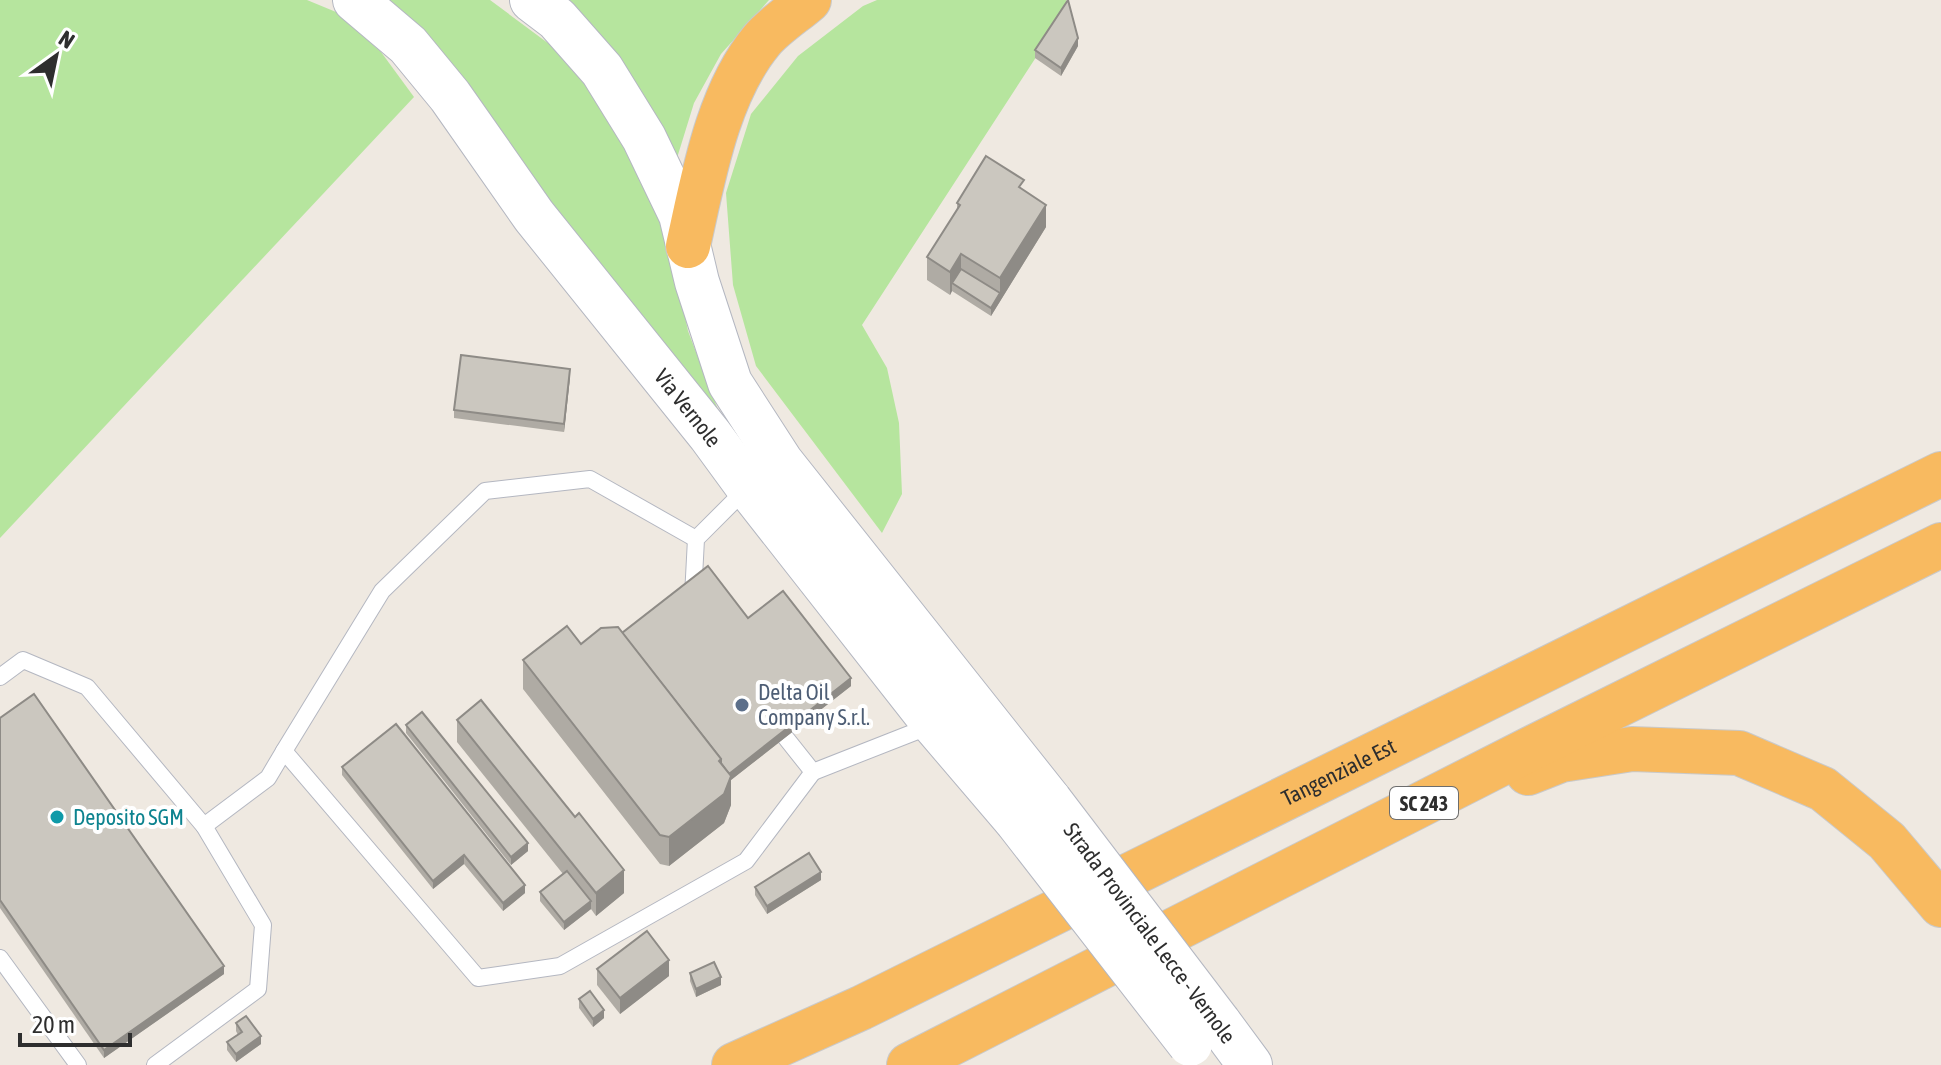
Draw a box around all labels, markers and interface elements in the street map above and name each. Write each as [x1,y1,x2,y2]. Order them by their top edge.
north arrow [16,16,96,96]
text: N [54,25,79,54]
street label: Via Vernole [649,364,727,452]
place label: Delta Oil Company S.r.l. [758,679,870,730]
marker: Delta Oil Company S.r.l. [733,696,751,714]
street label: Tangenziale Est [1277,733,1400,811]
road number: SC 243 [1390,787,1458,819]
place label: Deposito SGM [73,804,184,830]
marker: Deposito SGM [48,808,66,826]
street label: Strada Provinciale Lecce - Vernole [1059,818,1241,1048]
scale bar [20,997,130,1047]
text: 20 m [32,1011,75,1038]

